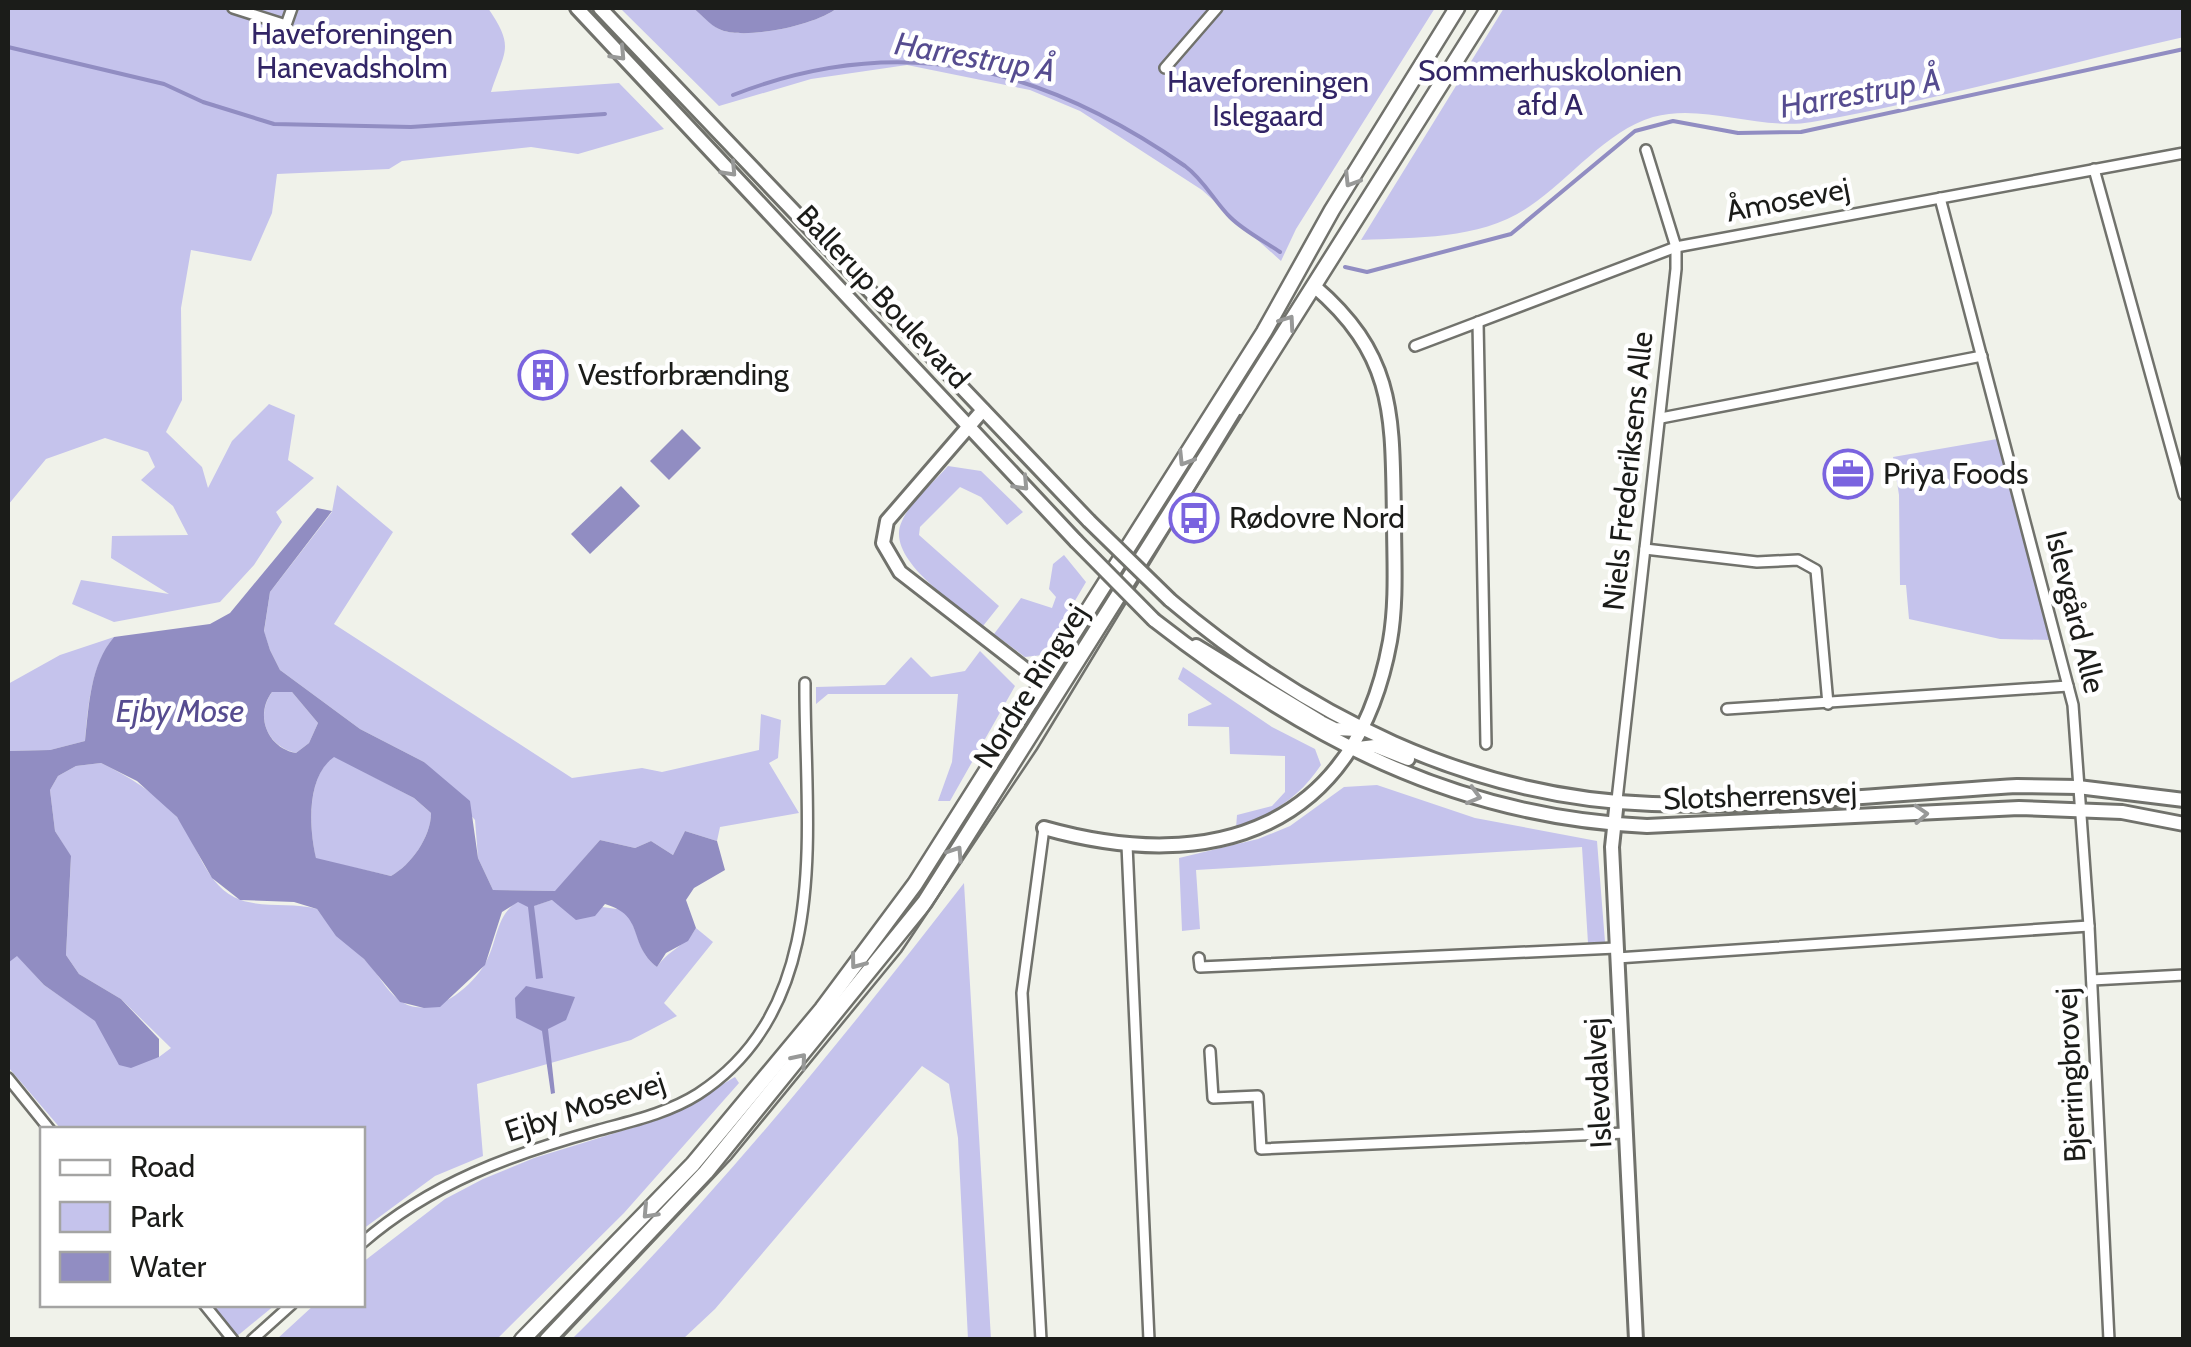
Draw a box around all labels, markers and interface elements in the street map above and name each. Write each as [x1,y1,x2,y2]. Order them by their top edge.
park label: Haveforeningen Hanevadsholm [251,15,453,86]
water label: Harrestrup Å [892,22,1059,90]
one-way arrow [607,42,625,60]
park label: Sommerhuskolonien afd A [1418,52,1682,123]
water label: Harrestrup Å [1776,58,1943,126]
park label: Haveforeningen Islegaard [1167,63,1369,134]
one-way arrow [718,158,736,177]
one-way arrow [1344,169,1363,187]
street label: Åmosevej [1723,169,1853,230]
street label: Ballerup Boulevard [789,197,978,396]
one-way arrow [1276,315,1295,334]
street label: Niels Frederiksens Alle [1594,330,1661,612]
building icon: Vestforbrænding [517,349,569,401]
place label: Vestforbrænding [578,356,790,393]
one-way arrow [1178,448,1197,466]
office icon: Priya Foods [1822,448,1874,500]
place label: Priya Foods [1883,455,2028,492]
one-way arrow [1010,472,1028,491]
bus stop icon: Rødovre Nord [1168,492,1220,544]
place label: Rødovre Nord [1229,499,1405,536]
street label: Islevgård Alle [2037,527,2114,697]
street label: Nordre Ringvej [966,597,1096,775]
water label: Ejby Mose [116,691,244,730]
street label: Slotsherrensvej [1662,774,1858,817]
one-way arrow [1464,784,1482,805]
one-way arrow [1913,804,1929,825]
one-way arrow [944,846,963,864]
one-way arrow [852,951,869,969]
street label: Bjerringbrovej [2047,987,2094,1163]
street label: Islevdalvej [1576,1017,1619,1149]
one-way arrow [788,1053,806,1071]
street label: Ejby Mosevej [500,1063,670,1150]
legend [40,1127,365,1307]
text: Road [130,1148,195,1185]
text: Park [130,1198,185,1235]
one-way arrow [643,1200,661,1218]
text: Water [130,1248,207,1285]

